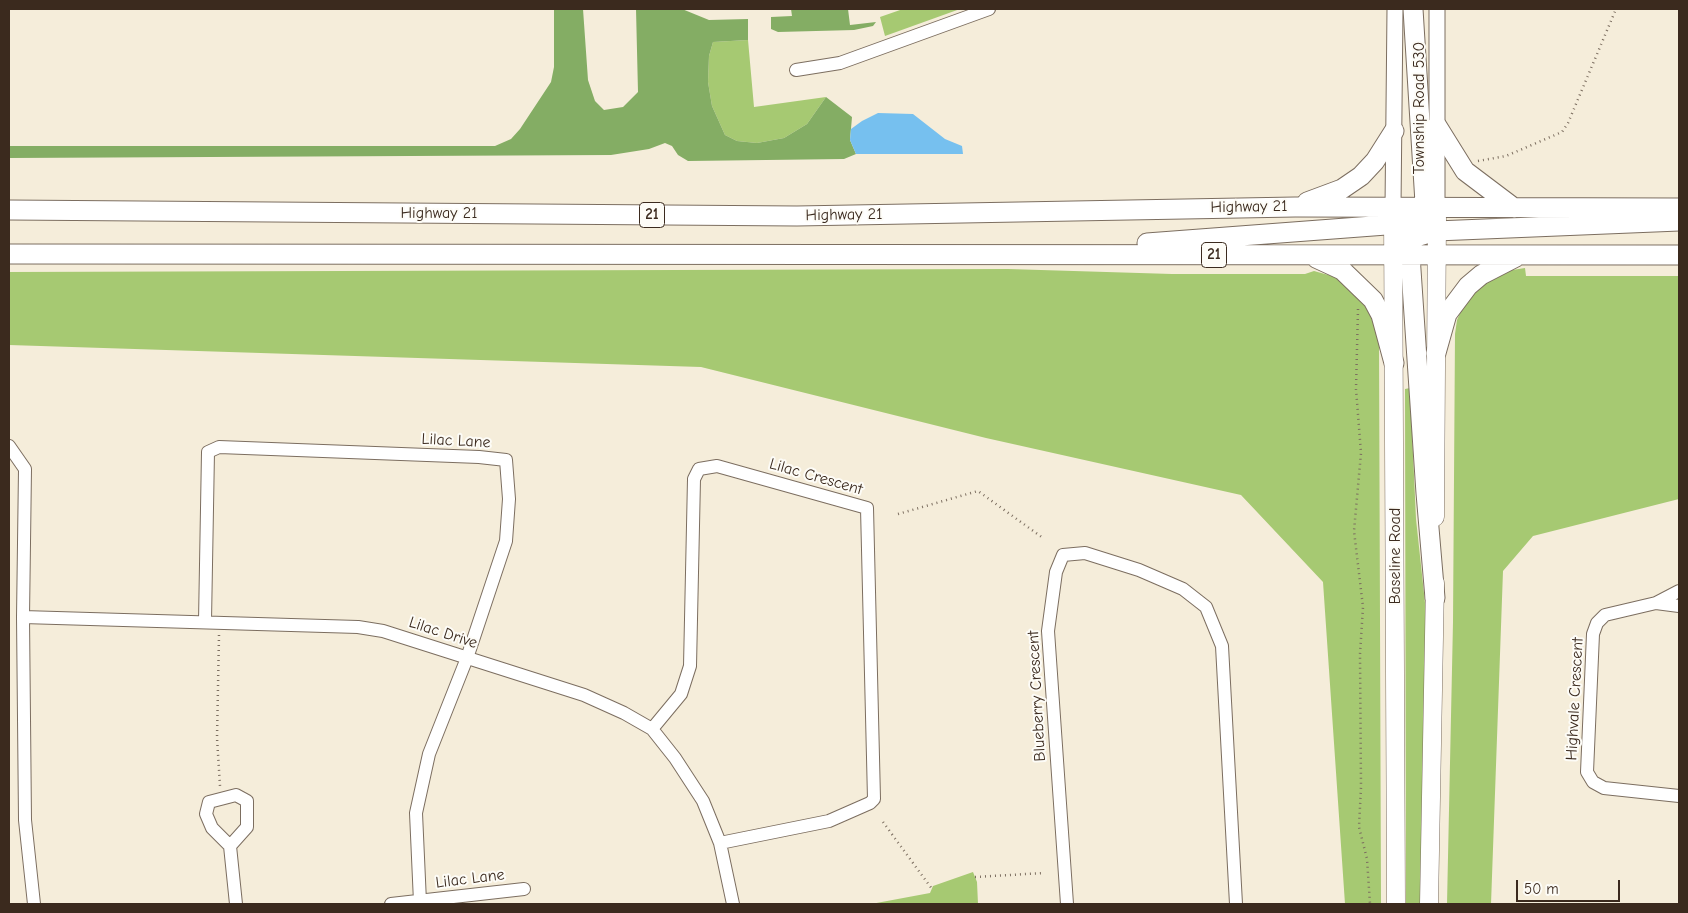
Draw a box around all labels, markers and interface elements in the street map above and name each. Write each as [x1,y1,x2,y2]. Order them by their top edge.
street label: Township Road 530 [1409,42,1429,174]
street label: Highway 21 [1210,197,1288,217]
road number: 21 [640,202,664,228]
street label: Highway 21 [401,203,477,223]
street label: Highway 21 [805,205,883,225]
road number: 21 [1202,242,1226,268]
street label: Lilac Lane [421,430,491,452]
street label: Lilac Crescent [767,455,865,499]
street label: Baseline Road [1385,508,1405,604]
street label: Lilac Drive [406,613,480,653]
street label: Blueberry Crescent [1024,630,1050,762]
street label: Highvale Crescent [1562,637,1588,761]
street label: Lilac Lane [434,865,506,893]
scale bar [1518,870,1622,902]
text: 50 m [1524,880,1559,898]

